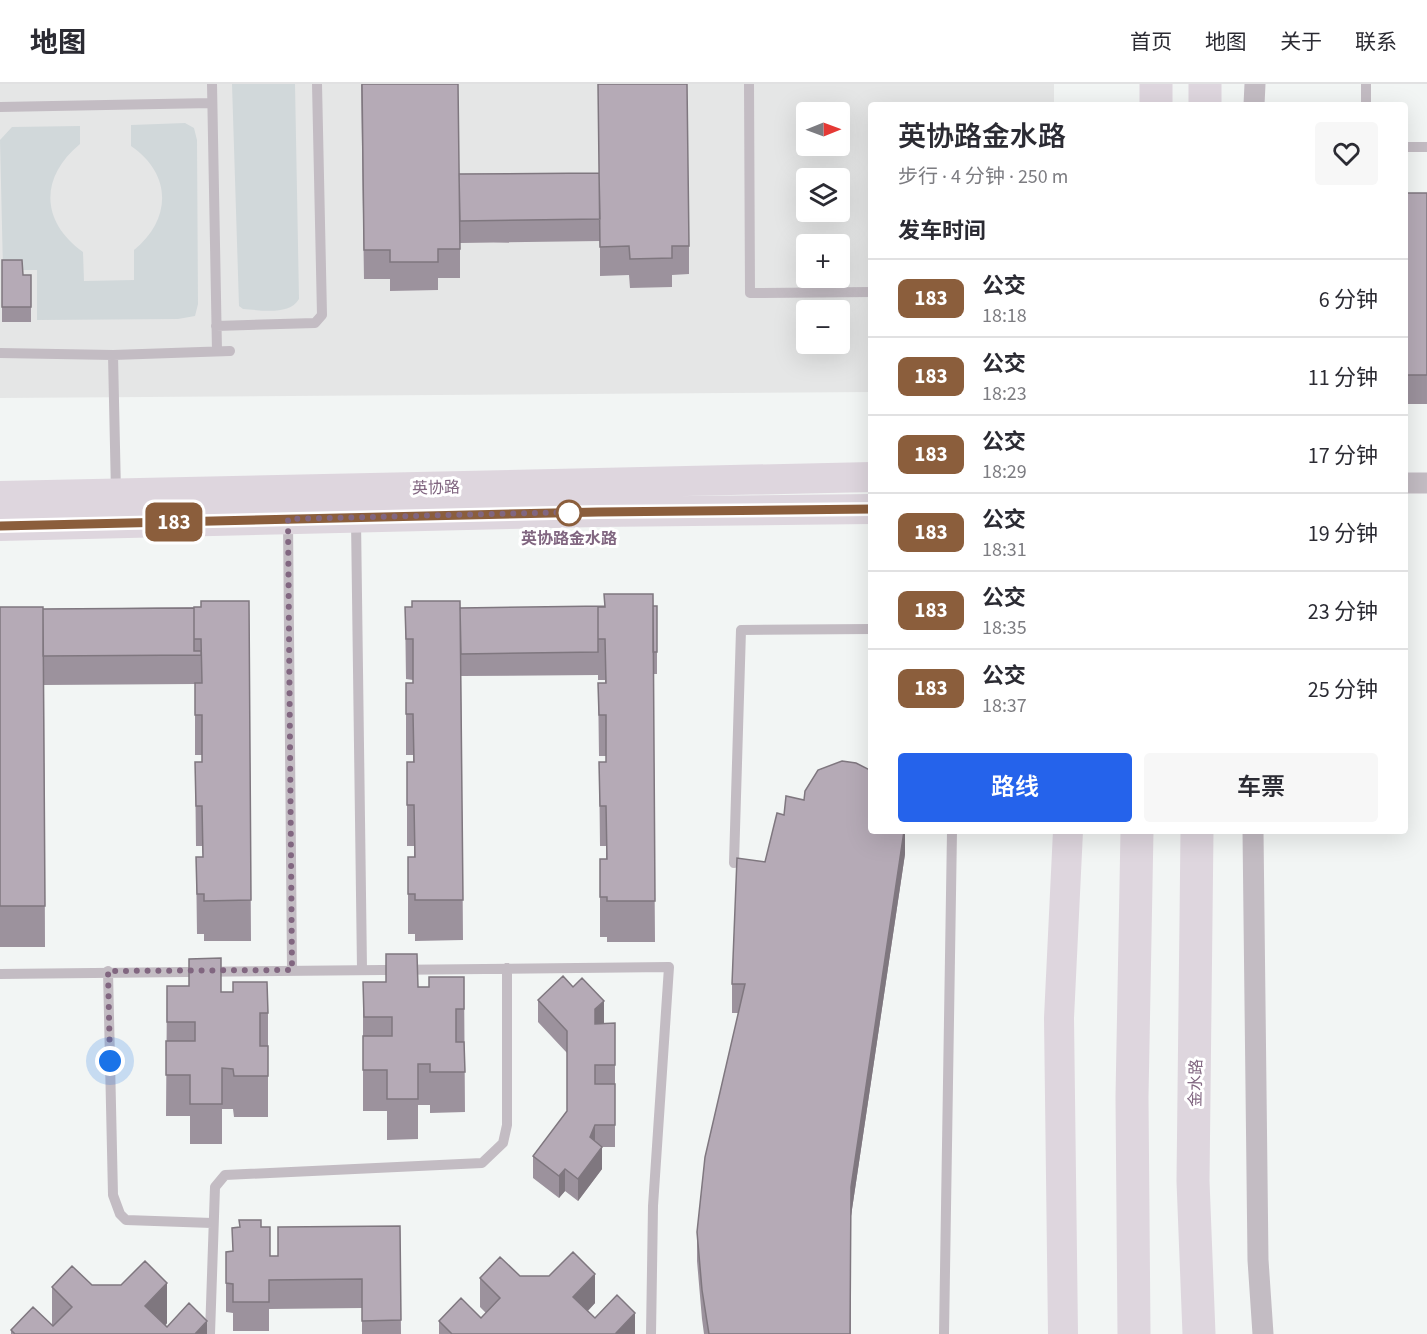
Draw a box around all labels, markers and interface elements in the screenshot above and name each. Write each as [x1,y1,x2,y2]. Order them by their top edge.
text: 地图 [30,23,86,63]
text: 首页 [1130,27,1172,57]
text: 地图 [1205,27,1247,57]
text: 关于 [1280,27,1322,57]
text: 联系 [1355,27,1397,57]
north arrow [796,102,850,156]
map controls [796,102,850,354]
text: 英协路金水路 [898,117,1066,157]
button: heart [1315,122,1378,185]
text: 步行 · 4 分钟 · 250 m [898,163,1068,191]
button: layers [796,168,850,222]
text: 发车时间 [898,215,986,247]
button: + [796,234,850,288]
text: 公交 [982,270,1026,302]
text: 183 [914,283,948,313]
text: 6 分钟 [1319,284,1378,316]
button: − [796,300,850,354]
text: 18:18 [982,302,1027,330]
text: 公交 [982,348,1026,380]
text: 183 [914,361,948,391]
text: 11 分钟 [1308,362,1378,394]
text: 18:23 [982,380,1027,408]
text: 公交 [982,426,1026,458]
text: 183 [914,439,948,469]
text: 17 分钟 [1308,440,1378,472]
text: 18:29 [982,458,1027,486]
street label: 英协路 [412,477,460,499]
marker: 英协路金水路 [556,500,582,526]
line badge: 183 [140,502,208,542]
text: 公交 [982,504,1026,536]
text: 183 [157,507,191,537]
text: 183 [914,517,948,547]
text: 19 分钟 [1308,518,1378,550]
place label: 英协路金水路 [521,528,617,550]
text: 18:31 [982,536,1027,564]
text: 公交 [982,582,1026,614]
text: 183 [914,595,948,625]
text: 23 分钟 [1308,596,1378,628]
text: 18:35 [982,614,1027,642]
text: 公交 [982,660,1026,692]
text: 183 [914,673,948,703]
text: 25 分钟 [1308,674,1378,706]
text: 18:37 [982,692,1027,720]
button: 路线 [898,753,1132,822]
button: 车票 [1144,753,1378,822]
your location [95,1046,125,1076]
street label: 金水路 [1185,1059,1207,1107]

